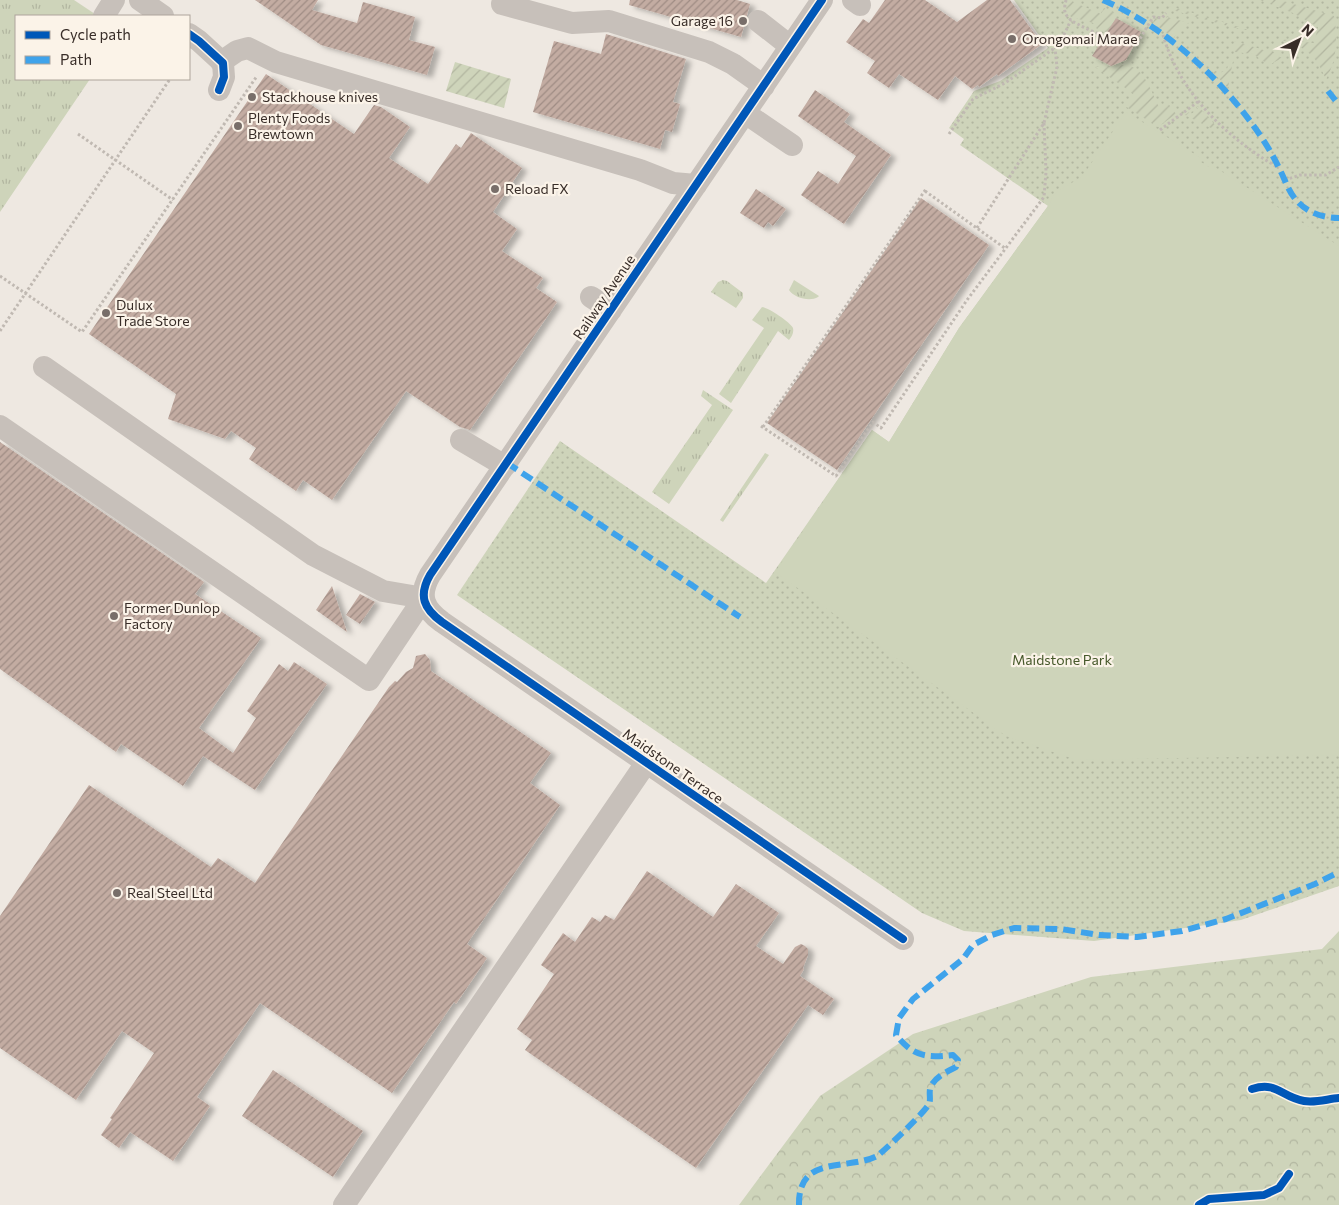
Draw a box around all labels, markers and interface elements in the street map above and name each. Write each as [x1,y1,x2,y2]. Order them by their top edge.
place label: Garage 16 [671,12,733,29]
legend [15,15,190,80]
marker: Garage 16 [737,15,749,27]
north arrow [1274,15,1324,65]
text: N [1298,20,1318,40]
text: Cycle path [60,25,131,43]
place label: Orongomai Marae [1022,30,1138,47]
marker: Orongomai Marae [1006,33,1018,45]
text: Path [60,50,92,68]
place label: Stackhouse knives [262,88,378,105]
marker: Stackhouse knives [246,91,258,103]
place label: Plenty Foods Brewtown [248,109,330,142]
marker: Plenty Foods Brewtown [232,120,244,132]
place label: Reload FX [505,180,569,197]
marker: Reload FX [489,183,501,195]
street label: Railway Avenue [569,251,638,342]
place label: Dulux Trade Store [116,296,190,329]
marker: Dulux Trade Store [100,307,112,319]
place label: Former Dunlop Factory [124,599,220,632]
marker: Former Dunlop Factory [108,610,120,622]
park label: Maidstone Park [1012,651,1112,668]
street label: Maidstone Terrace [620,725,727,807]
place label: Real Steel Ltd [127,884,213,901]
marker: Real Steel Ltd [111,887,123,899]

